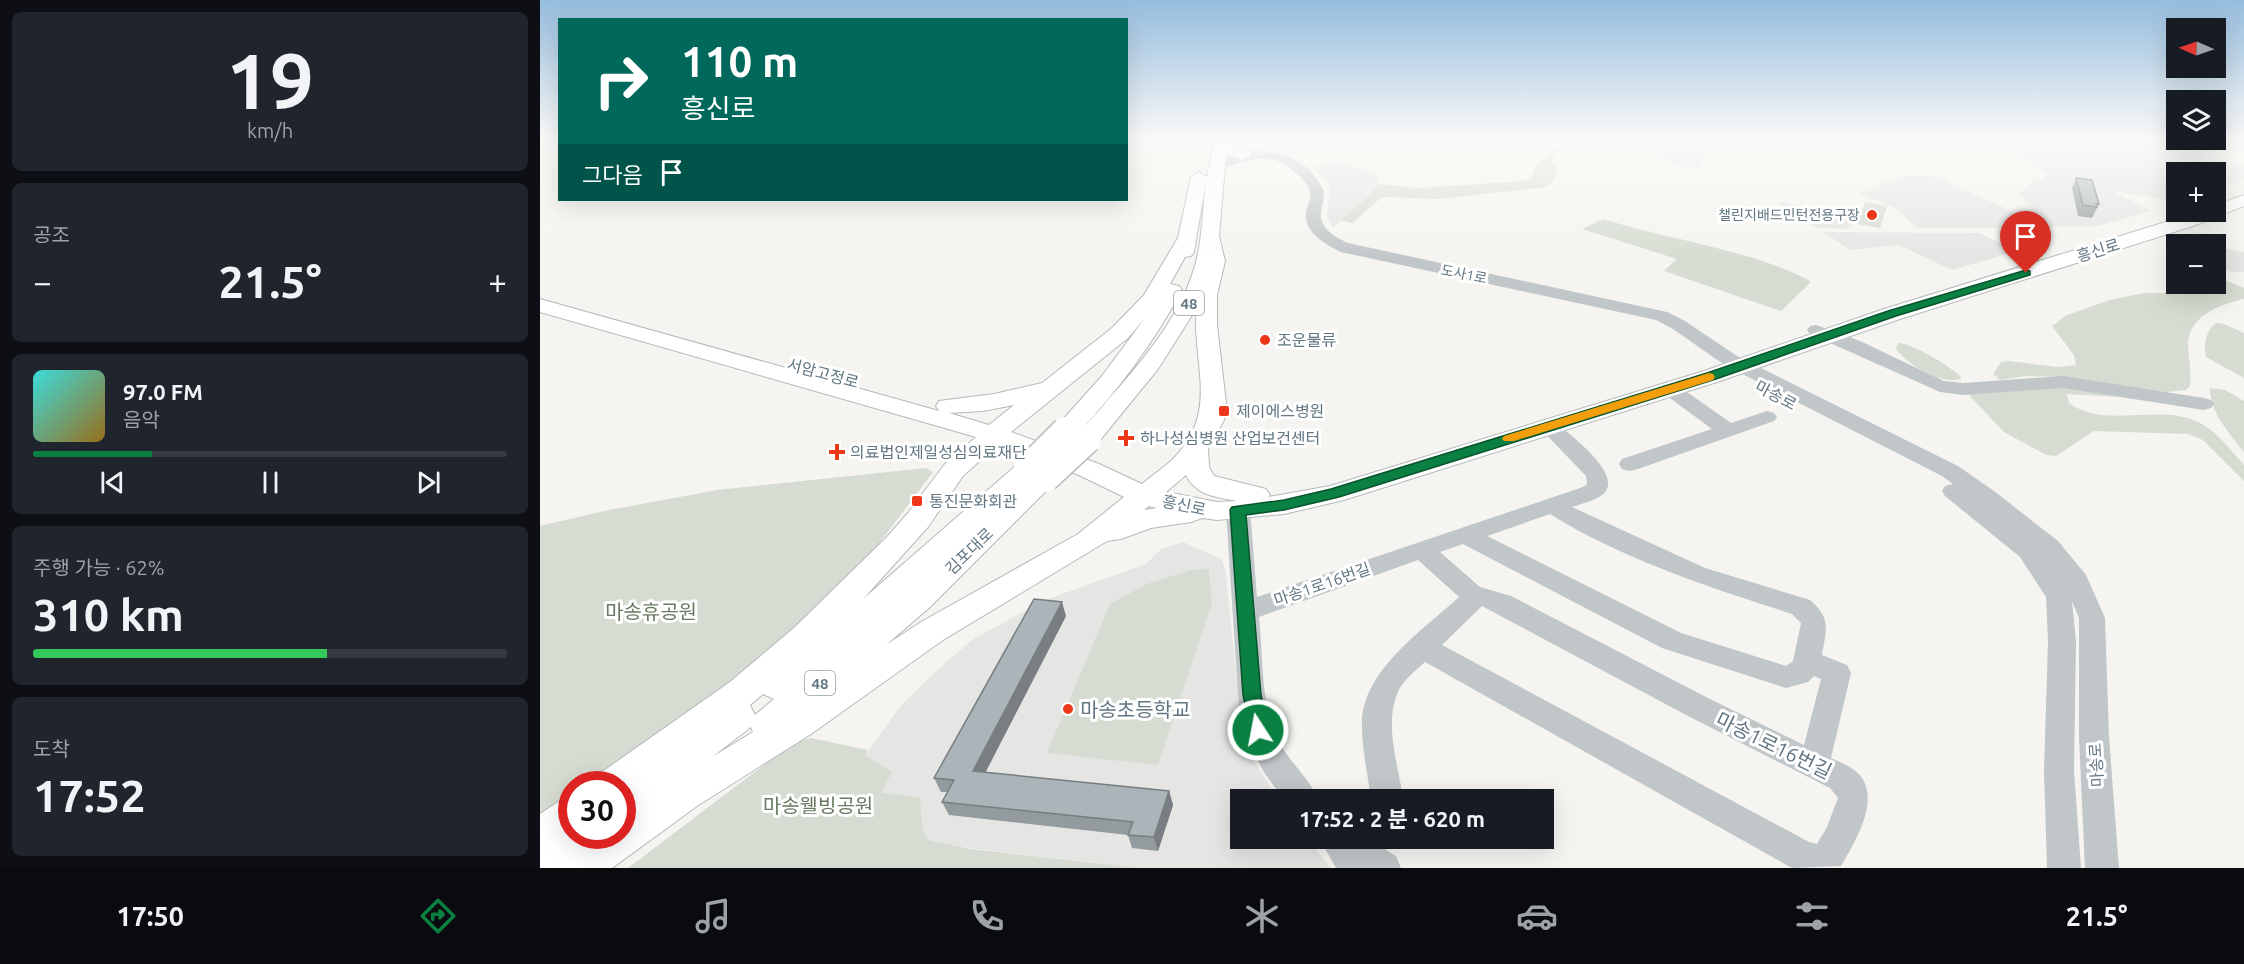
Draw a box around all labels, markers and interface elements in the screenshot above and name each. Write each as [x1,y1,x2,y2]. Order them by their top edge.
north arrow [2166,18,2226,78]
map controls [2166,18,2226,294]
text: 19 [226,36,314,124]
text: 110 m [681,38,798,85]
icon: right [582,42,660,120]
button: layers [2166,90,2226,150]
text: 흥신로 [681,93,756,123]
text: km/h [247,119,293,142]
icon: arrive [655,156,688,189]
text: 그다음 [582,162,643,187]
button: + [2166,162,2226,222]
place label: 챌린지배드민턴전용구장 [1718,207,1860,223]
marker: 챌린지배드민턴전용구장 [1865,208,1879,222]
pin [2000,211,2051,273]
icon: arrive [2009,220,2042,253]
text: 공조 [33,223,70,246]
button: − [2166,234,2226,294]
street label: 흥신로 [2074,235,2122,265]
text: 21.5° [218,256,322,307]
street label: 도사1로 [1440,262,1488,286]
text: − [33,263,52,300]
text: + [488,263,507,300]
road number: 48 [1174,291,1204,315]
place label: 조운물류 [1277,331,1336,349]
marker: 조운물류 [1258,333,1272,347]
street label: 서암고정로 [785,355,861,391]
street label: 마송로 [1752,377,1800,413]
text: 97.0 FM [123,379,203,404]
place label: 제이에스병원 [1236,402,1324,420]
marker: 제이에스병원 [1217,404,1231,418]
text: 음악 [123,408,160,431]
marker: 하나성심병원 산업보건센터 [1117,429,1135,447]
place label: 하나성심병원 산업보건센터 [1140,429,1320,447]
marker: 의료법인제일성심의료재단 [828,443,846,461]
place label: 의료법인제일성심의료재단 [850,443,1027,461]
icon: previous [96,466,129,499]
icon: pause [254,466,287,499]
icon: next [412,466,445,499]
place label: 통진문화회관 [929,492,1018,510]
street label: 흥신로 [1161,492,1208,518]
marker: 통진문화회관 [910,494,924,508]
street label: 김포대로 [942,524,997,578]
text: 주행 가능 · 62% [33,556,165,579]
street label: 마송1로16번길 [1271,559,1373,609]
text: 310 km [33,589,184,640]
park label: 마송휴공원 [605,600,697,623]
road number: 48 [805,671,835,695]
place label: 마송초등학교 [1080,698,1190,721]
position arrow [1226,698,1290,762]
marker: 마송초등학교 [1061,702,1075,716]
street label: 마송1로16번길 [1712,707,1836,783]
text: 도착 [33,737,70,760]
street label: 마송로 [2086,742,2106,788]
text: 17:52 [33,770,146,821]
speed limit sign: 30 [558,771,636,849]
park label: 마송웰빙공원 [763,794,873,817]
text: 17:52 · 2 분 · 620 m [1299,806,1485,831]
icon: directions [417,895,459,937]
icon: music [692,895,734,937]
icon: phone [966,895,1008,937]
icon: climate [1241,895,1283,937]
icon: car [1516,895,1558,937]
icon: filters [1791,895,1833,937]
text: 17:50 [116,901,184,931]
text: 21.5° [2066,901,2128,931]

